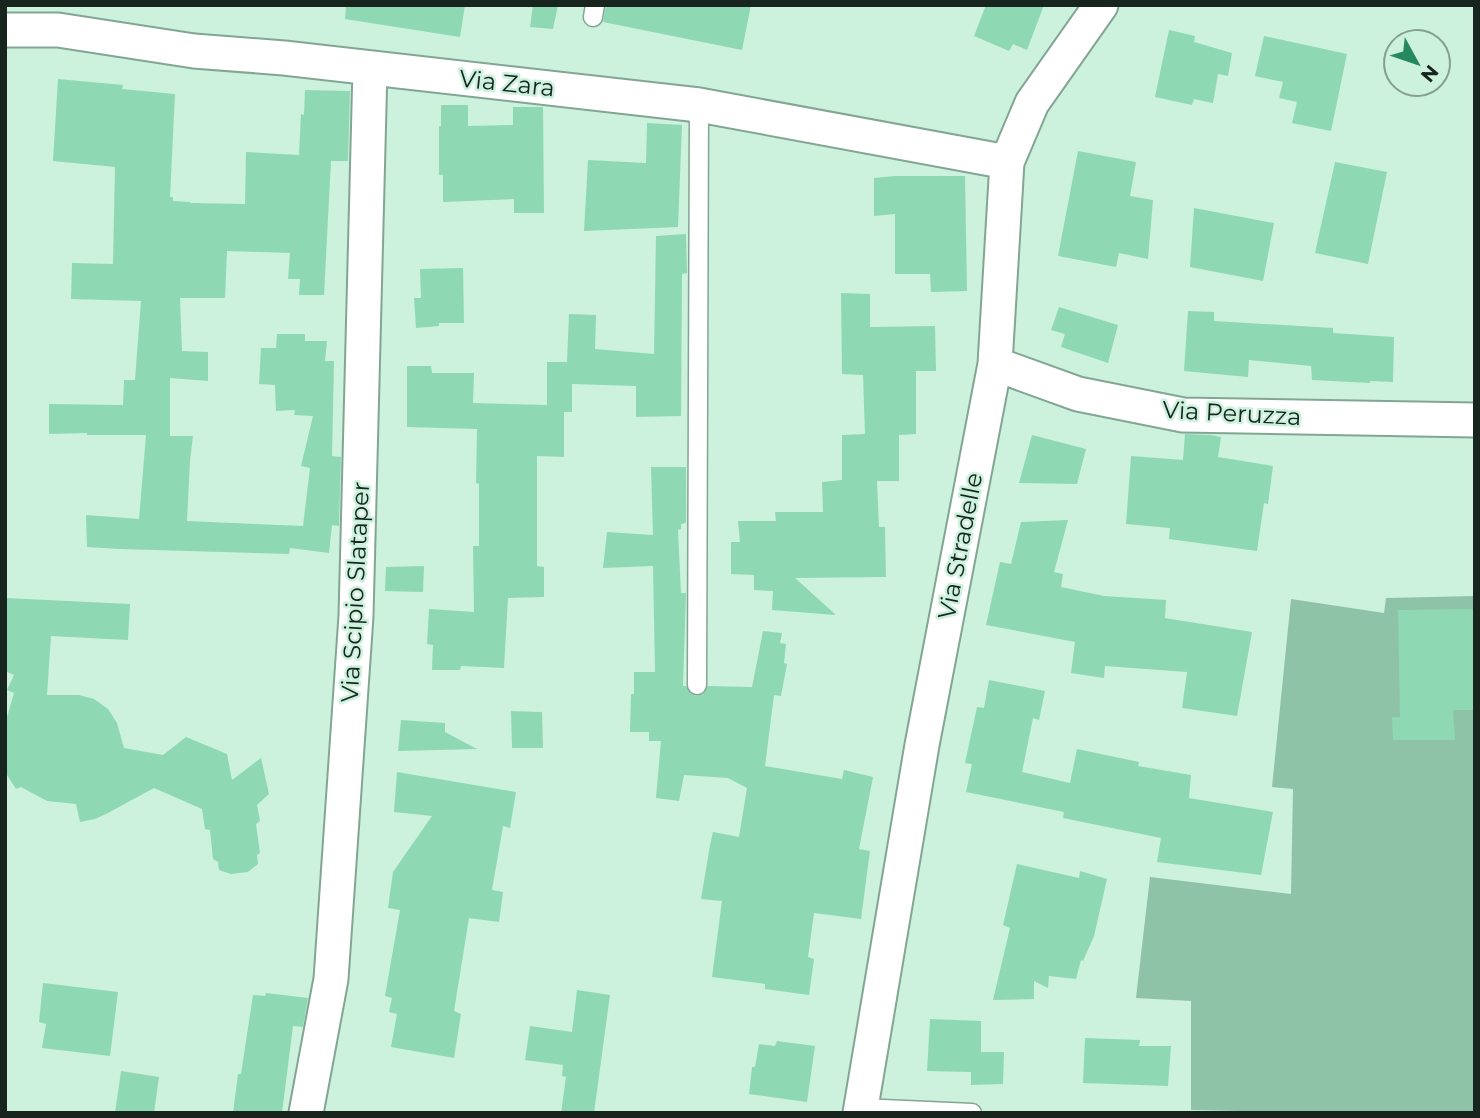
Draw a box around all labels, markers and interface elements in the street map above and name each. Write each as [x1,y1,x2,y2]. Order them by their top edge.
north arrow [1382,28,1452,98]
text: N [1416,60,1443,87]
street label: Via Zara [458,64,556,102]
street label: Via Peruzza [1162,395,1302,431]
street label: Via Stradelle [932,470,988,622]
street label: Via Scipio Slataper [335,481,375,703]

